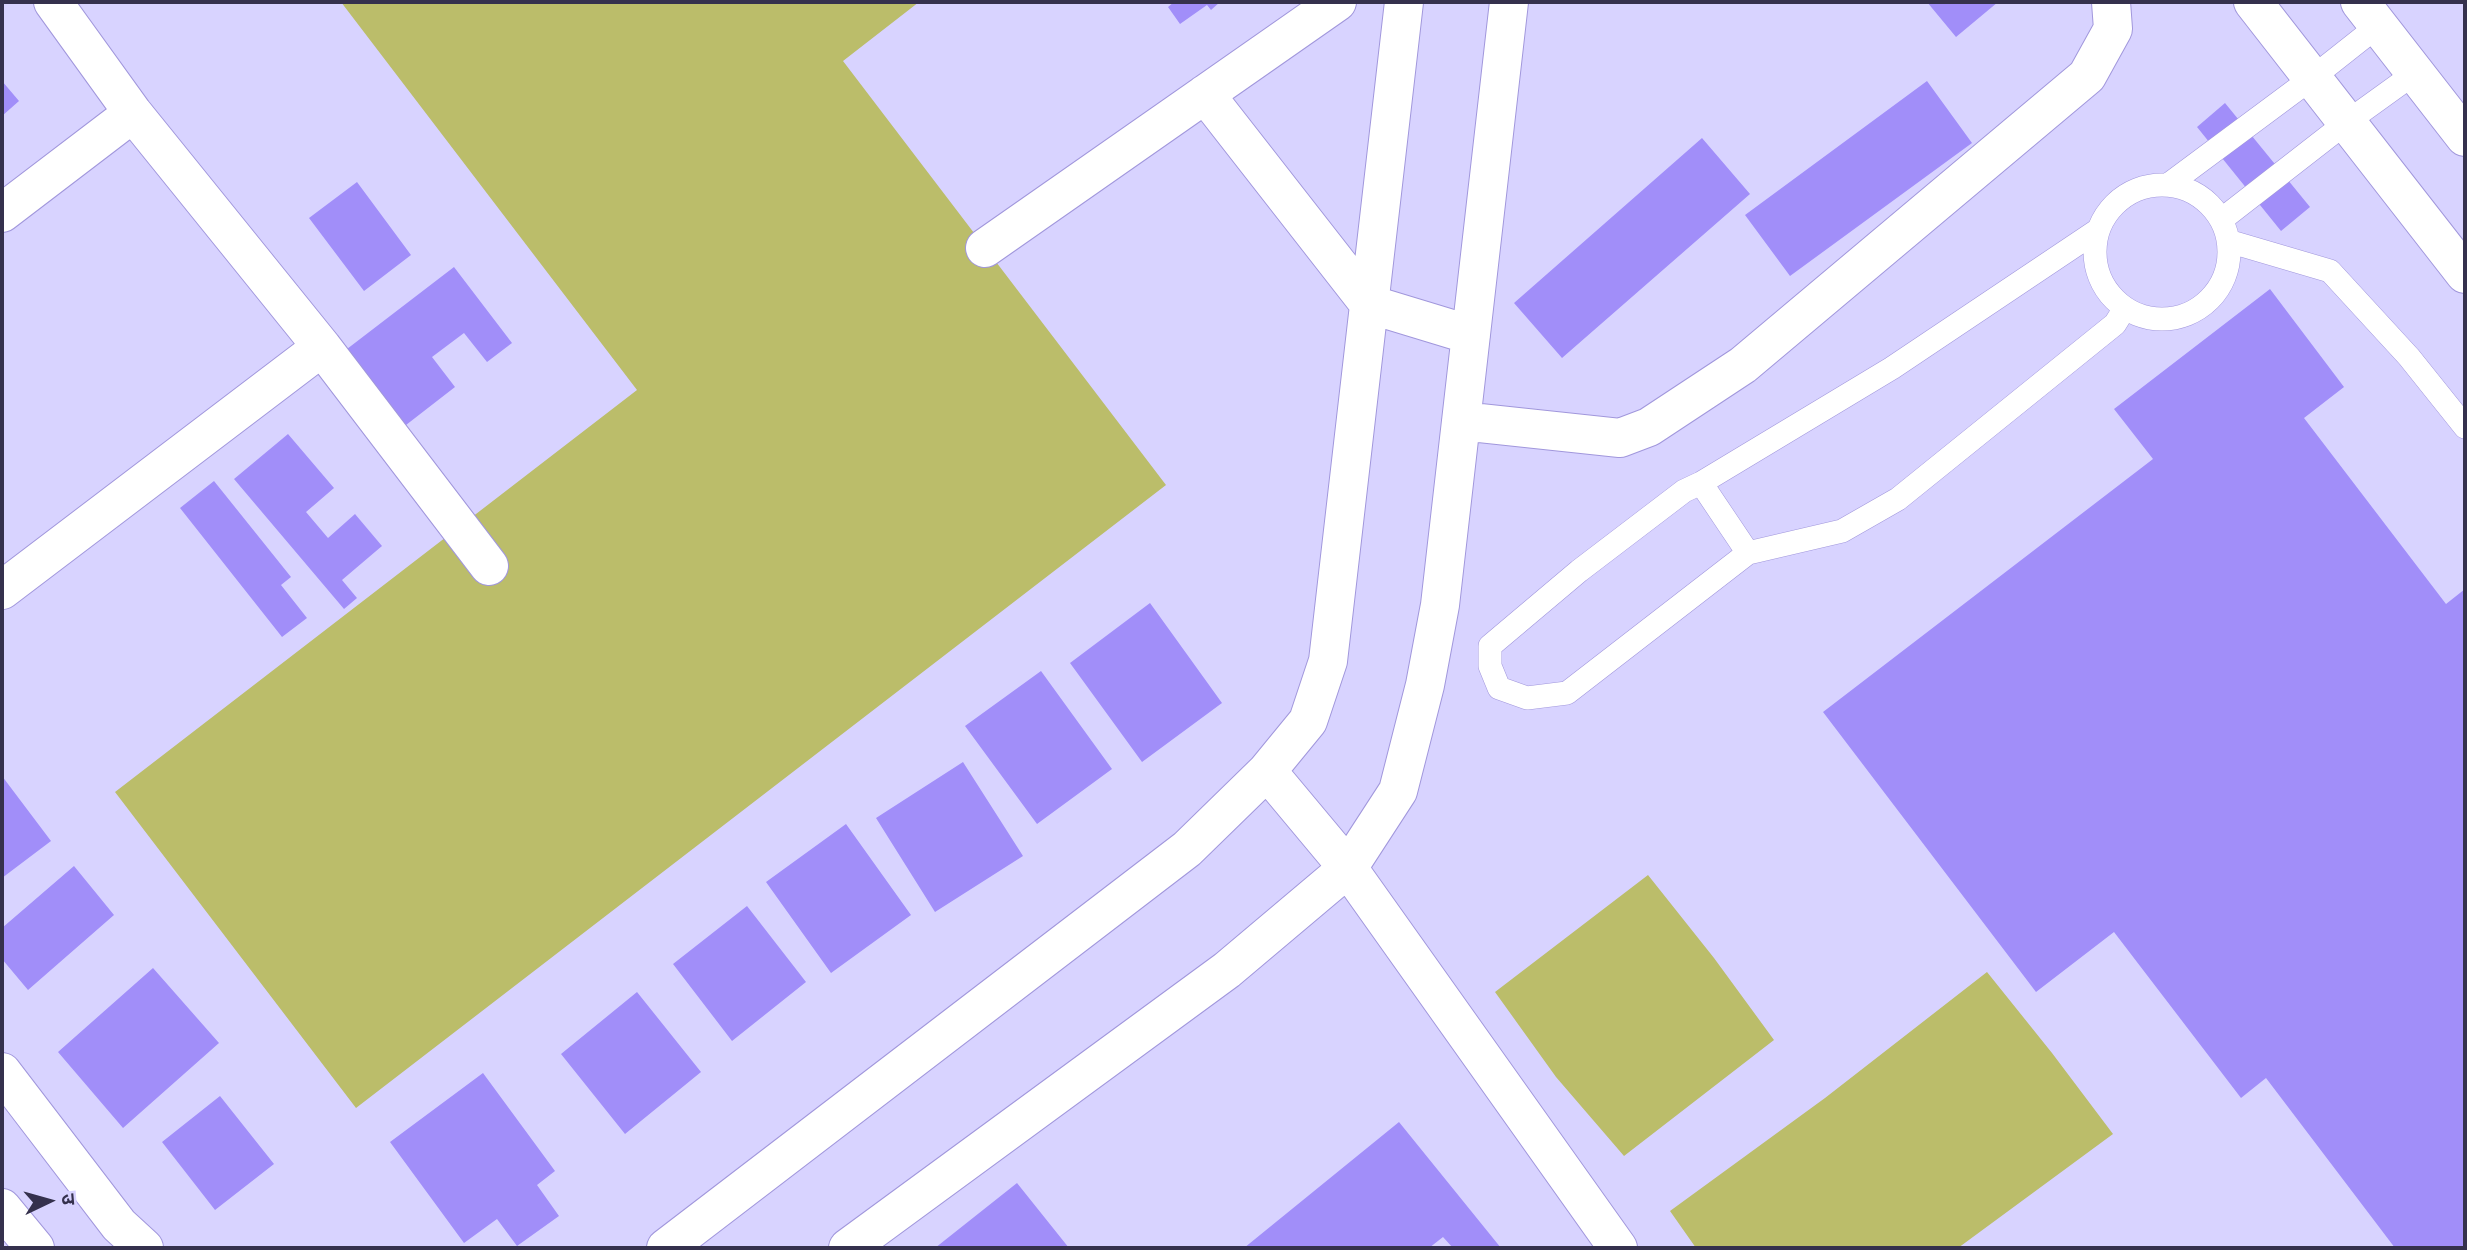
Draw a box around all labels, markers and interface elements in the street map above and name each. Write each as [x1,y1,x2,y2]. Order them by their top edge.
north arrow [14,1166,84,1236]
text: उ [56,1192,83,1206]

